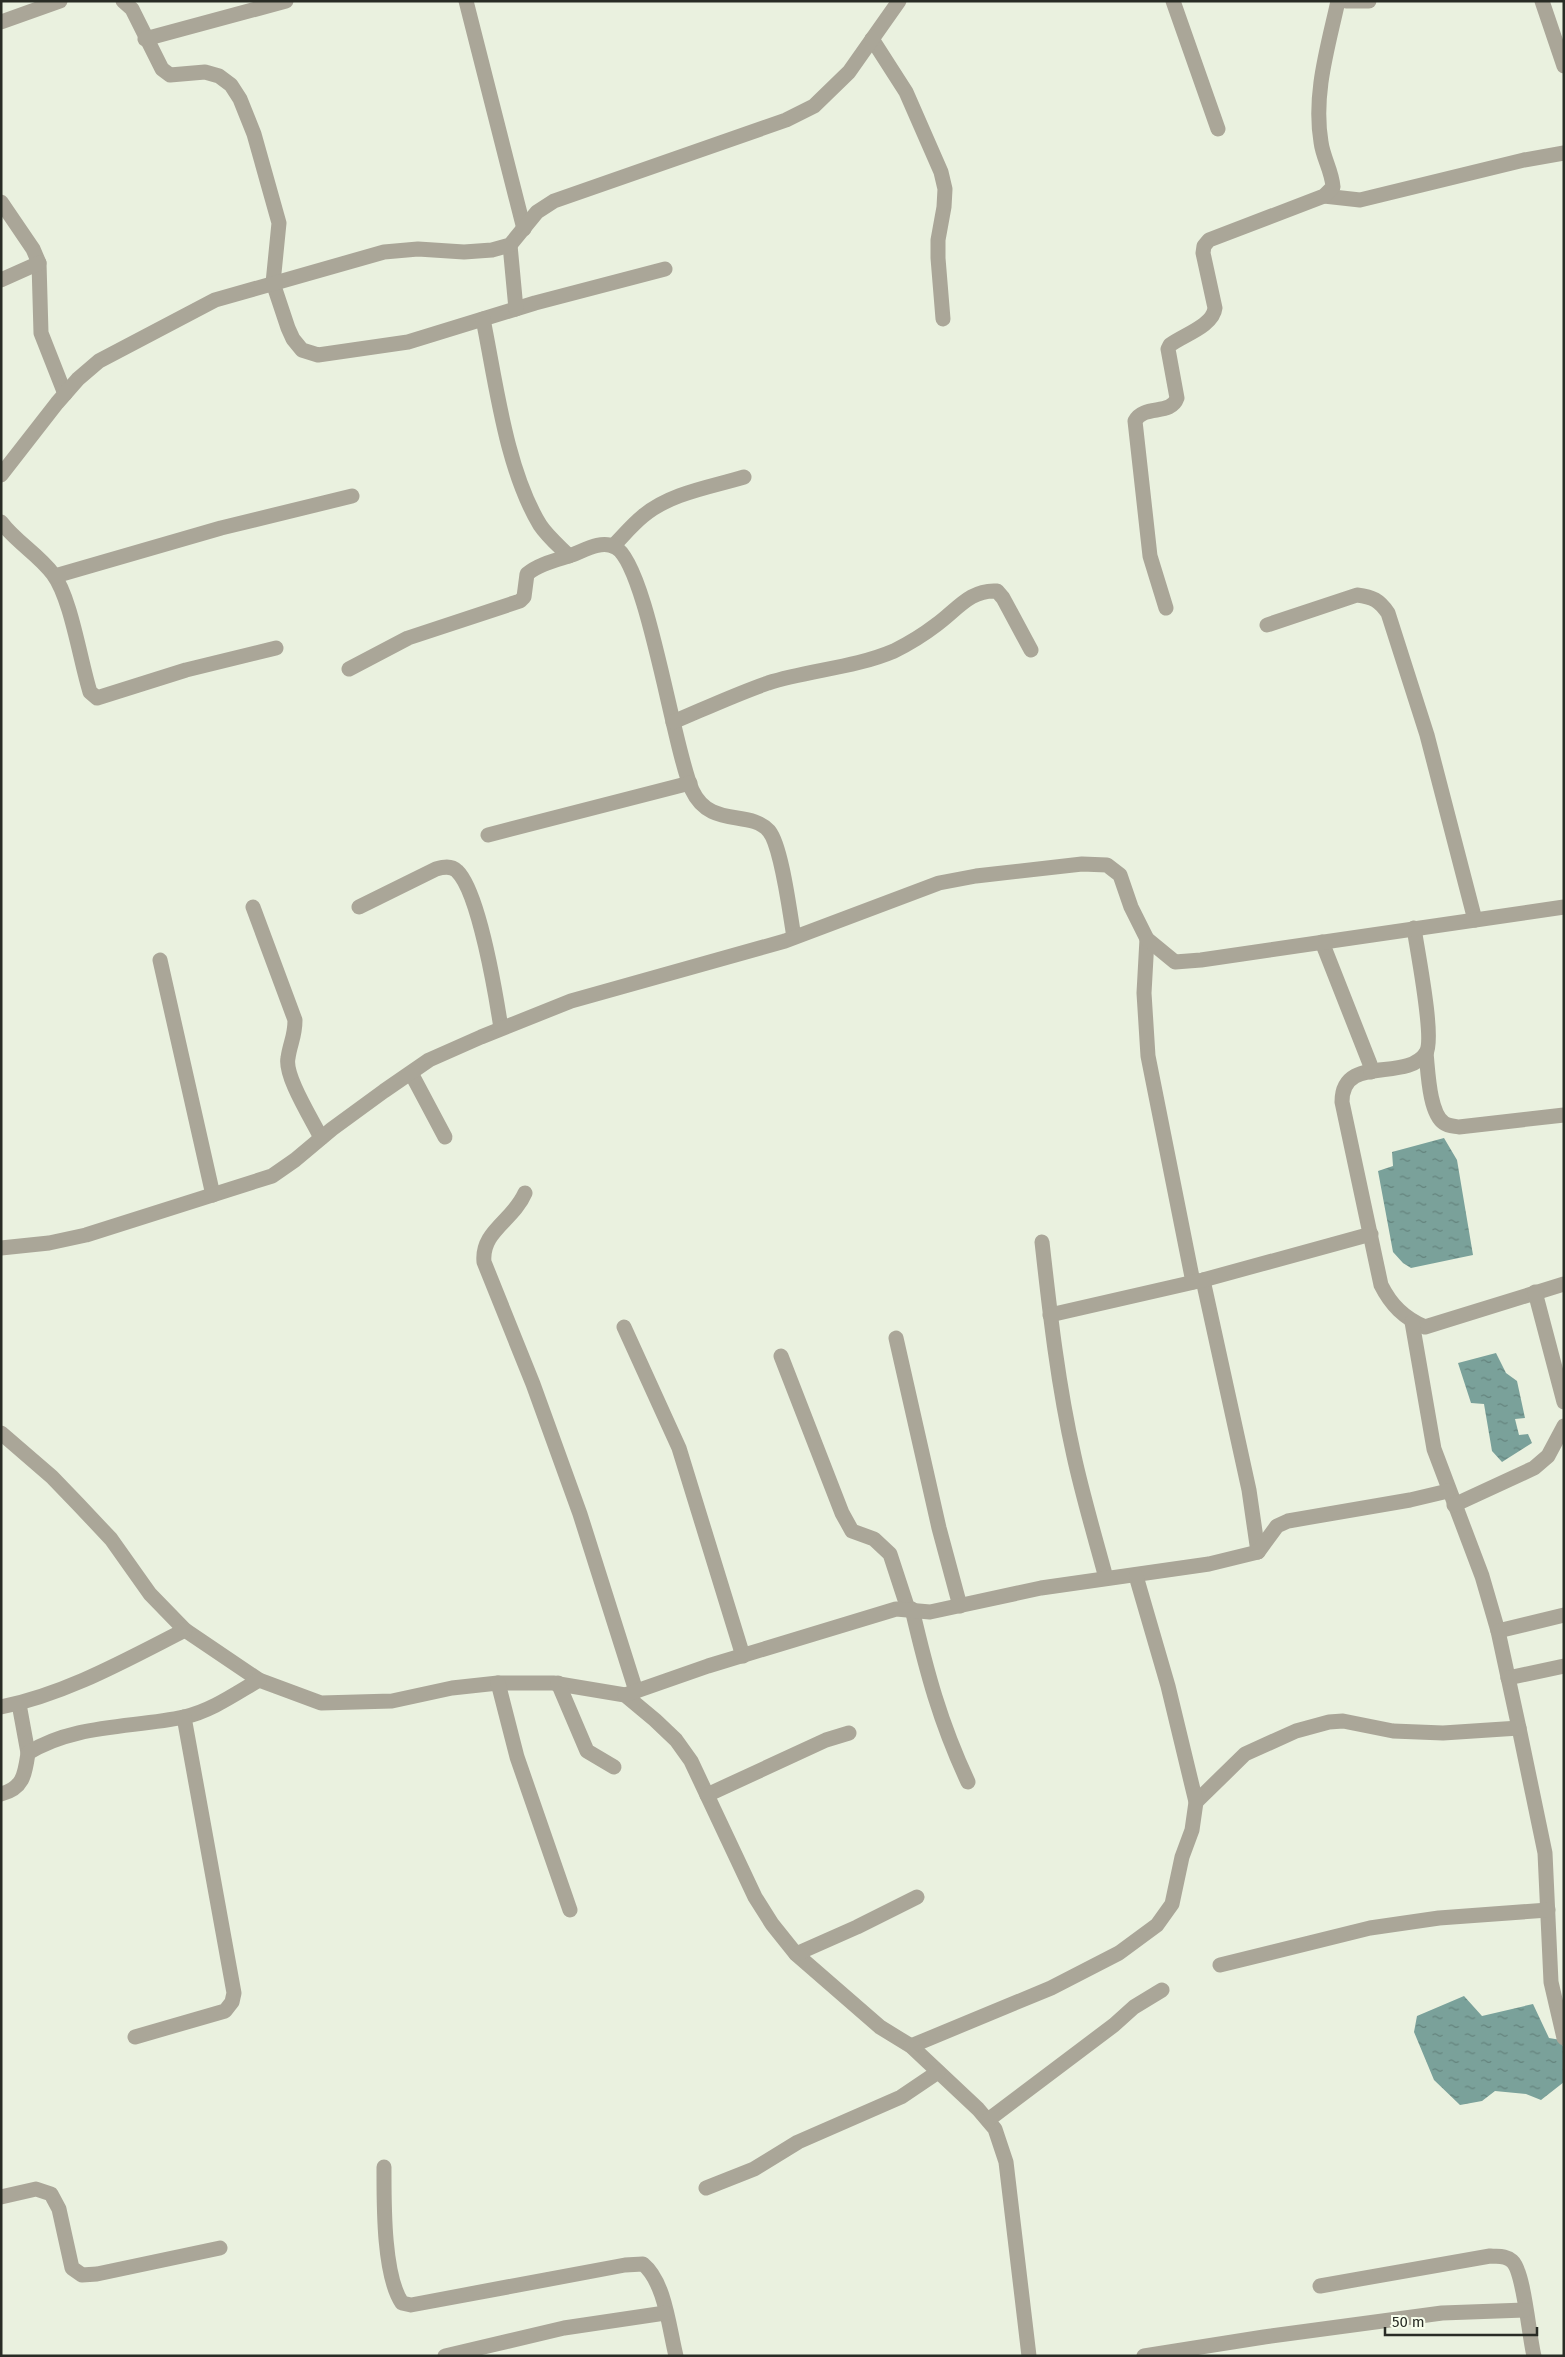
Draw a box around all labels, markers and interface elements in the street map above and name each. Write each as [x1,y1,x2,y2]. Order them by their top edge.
scale bar [1385,2304,1538,2336]
text: 50 m [1392,2313,1425,2331]

